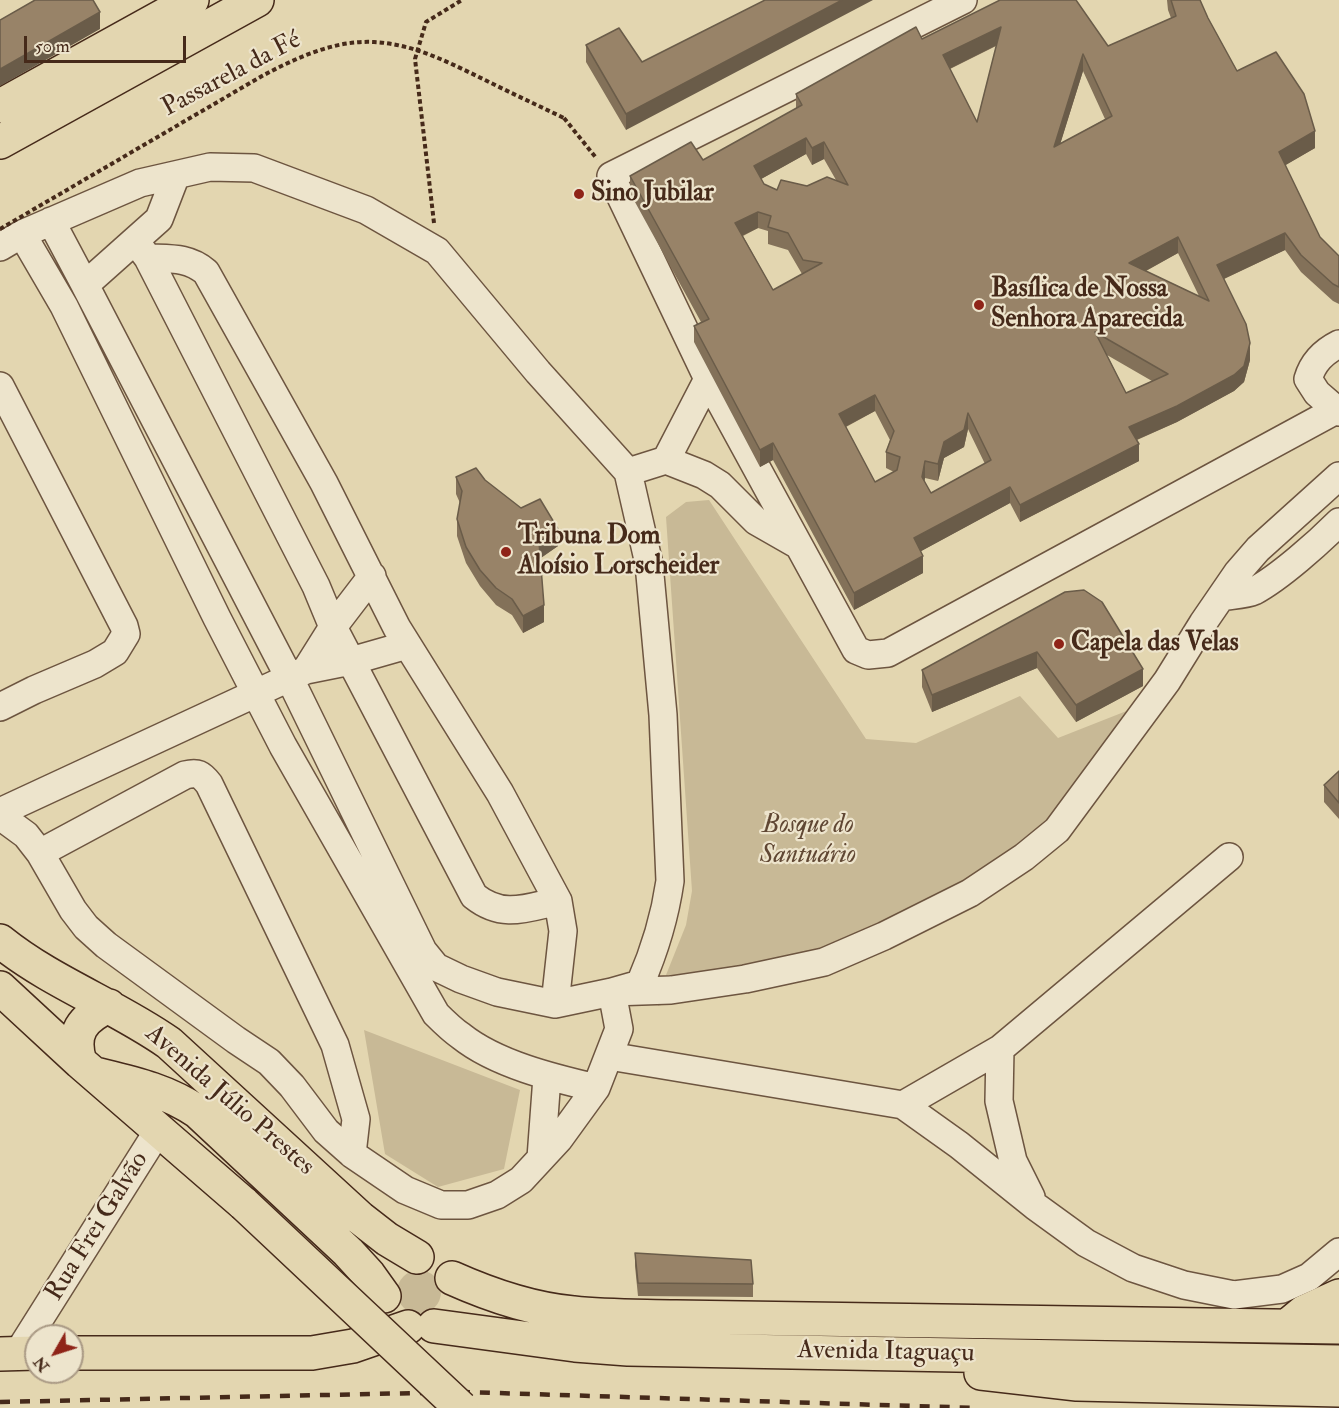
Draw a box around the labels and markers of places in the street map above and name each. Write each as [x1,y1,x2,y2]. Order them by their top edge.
place label: Sino Jubilar [591,178,714,210]
marker: Sino Jubilar [572,187,586,201]
place label: Basílica de Nossa Senhora Aparecida [991,274,1183,336]
marker: Basílica de Nossa Senhora Aparecida [972,298,986,312]
place label: Tribuna Dom Aloísio Lorscheider [518,521,719,582]
marker: Tribuna Dom Aloísio Lorscheider [499,545,513,559]
place label: Capela das Velas [1071,628,1239,660]
marker: Capela das Velas [1052,637,1066,651]

